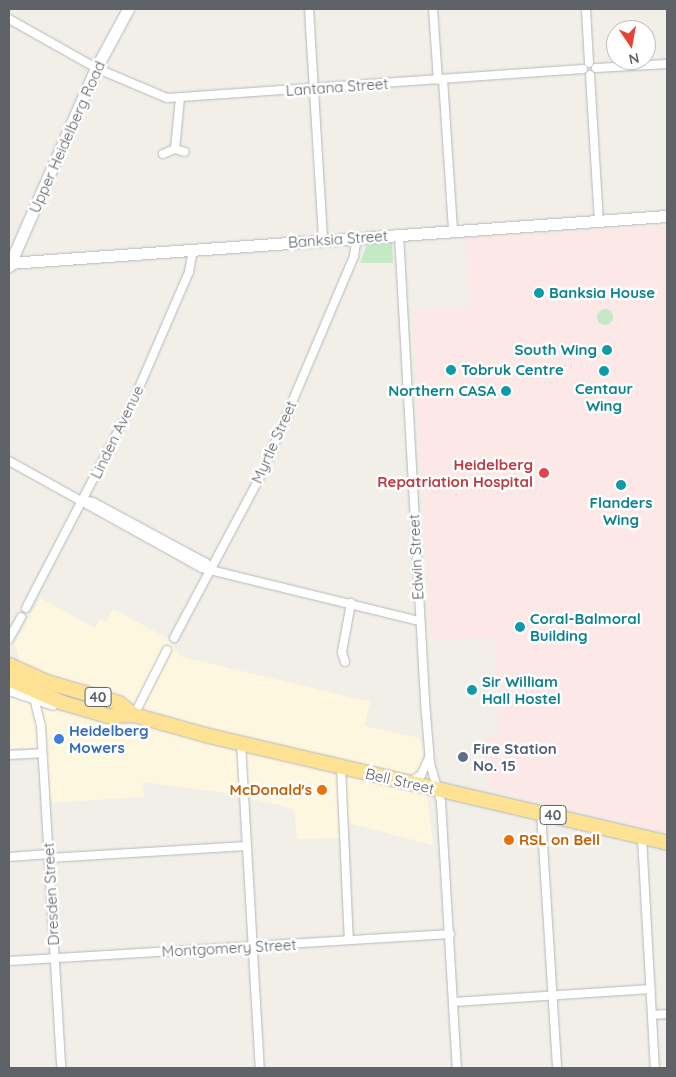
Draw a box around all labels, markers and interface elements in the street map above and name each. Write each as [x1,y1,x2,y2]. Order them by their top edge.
north arrow [606,20,656,70]
text: N [627,49,641,69]
street label: Upper Heidelberg Road [25,58,109,216]
street label: Lantana Street [285,74,389,100]
street label: Banksia Street [288,227,388,251]
place label: Banksia House [549,284,655,302]
marker: Banksia House [533,287,545,299]
place label: South Wing [515,341,597,359]
marker: South Wing [601,344,613,356]
place label: Tobruk Centre [461,361,564,379]
marker: Tobruk Centre [445,364,457,376]
marker: Centaur Wing [598,365,610,377]
place label: Centaur Wing [575,379,633,414]
street label: Linden Avenue [87,382,147,482]
place label: Northern CASA [388,382,496,400]
marker: Northern CASA [500,385,512,397]
street label: Myrtle Street [248,398,300,486]
place label: Heidelberg Repatriation Hospital [377,455,533,490]
marker: Heidelberg Repatriation Hospital [537,466,551,480]
marker: Flanders Wing [615,479,627,491]
place label: Flanders Wing [590,493,652,528]
street label: Edwin Street [405,514,427,600]
place label: Coral-Balmoral Building [530,609,641,644]
marker: Coral-Balmoral Building [514,621,526,633]
place label: Sir William Hall Hostel [482,672,561,707]
marker: Sir William Hall Hostel [466,684,478,696]
road number: 40 [84,686,112,709]
place label: Heidelberg Mowers [69,721,149,756]
marker: Heidelberg Mowers [53,733,65,745]
place label: Fire Station No. 15 [473,739,557,774]
marker: Fire Station No. 15 [457,751,469,763]
street label: Bell Street [364,764,436,798]
place label: McDonald's [230,781,312,799]
marker: McDonald's [316,784,328,796]
road number: 40 [539,804,567,826]
place label: RSL on Bell [519,831,600,849]
marker: RSL on Bell [503,834,515,846]
street label: Dresden Street [39,842,63,946]
street label: Montgomery Street [161,935,297,961]

